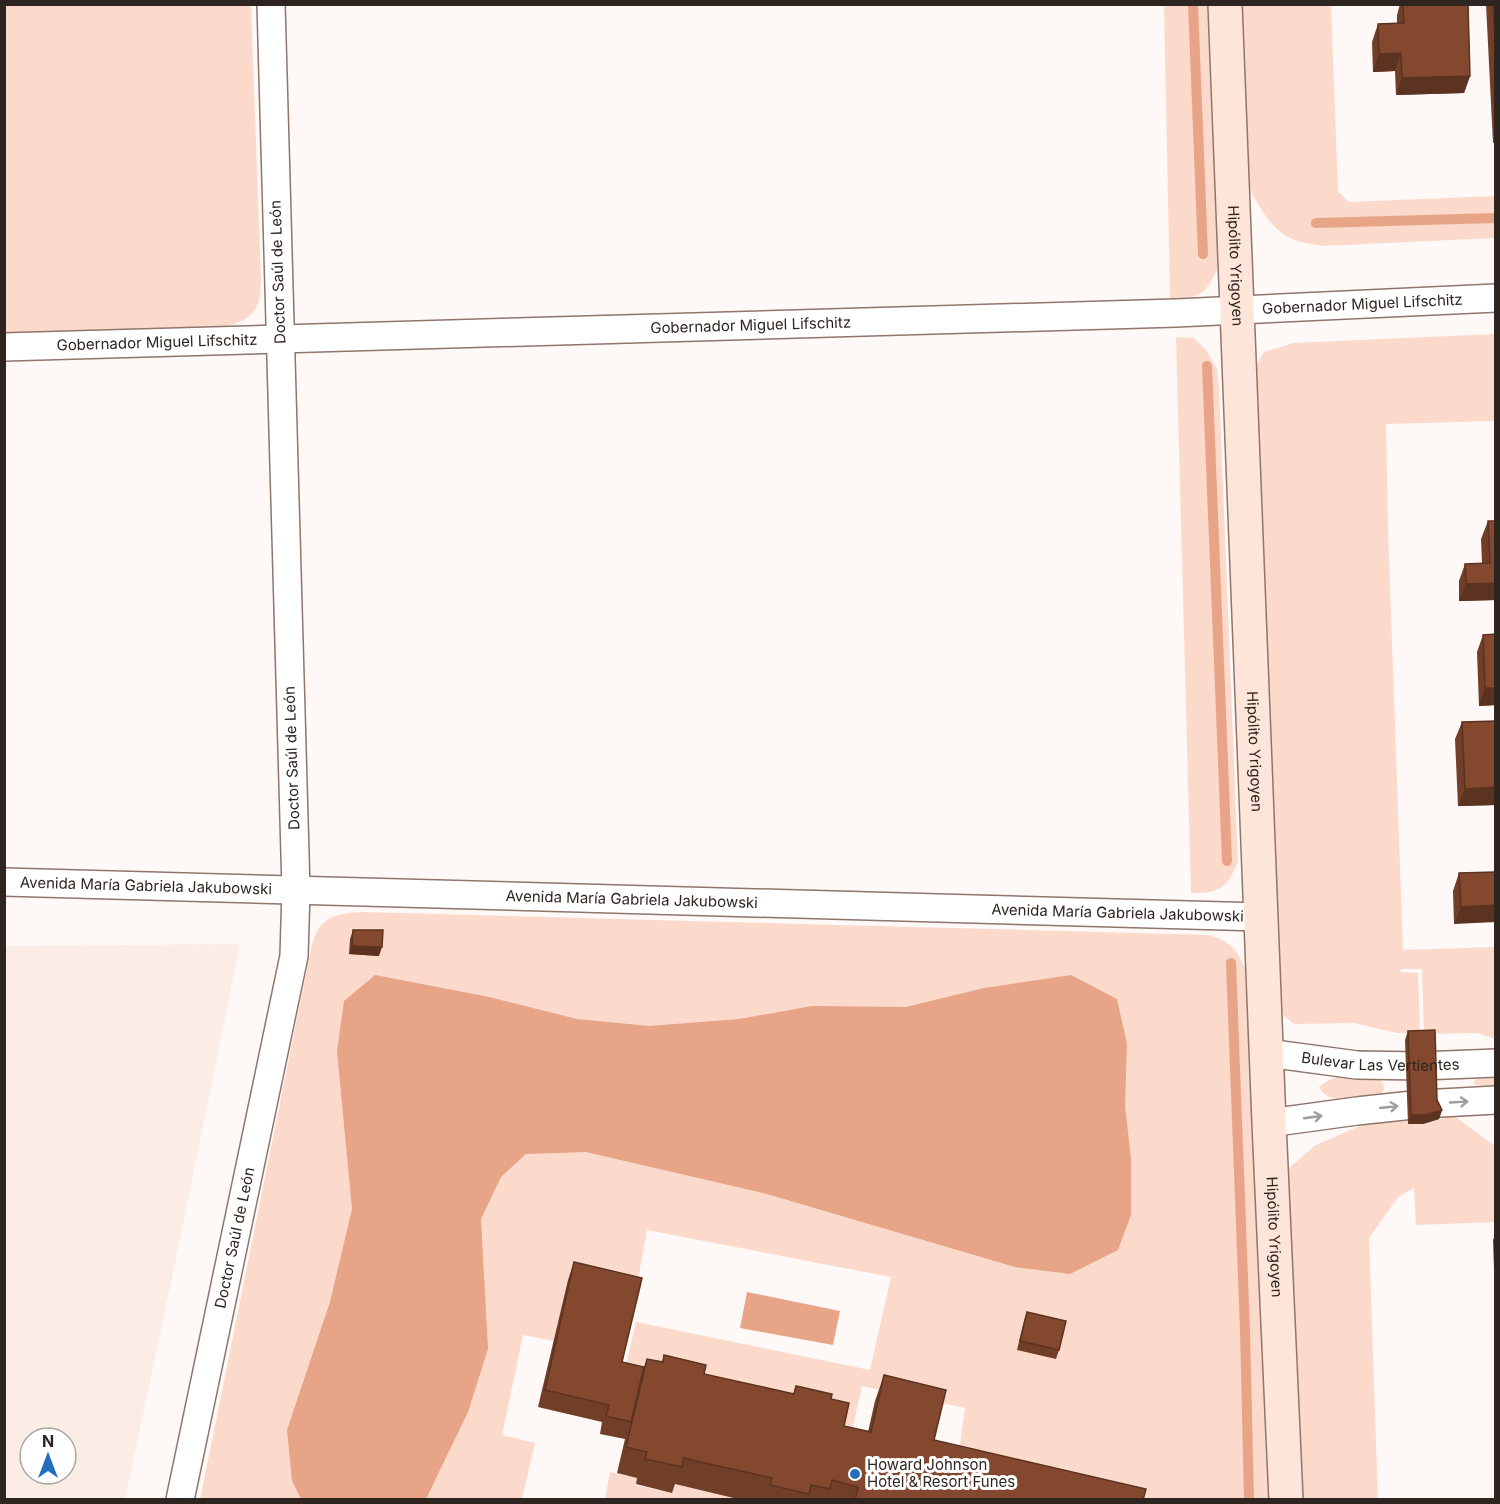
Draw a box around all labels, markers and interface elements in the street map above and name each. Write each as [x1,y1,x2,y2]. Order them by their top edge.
street label: Doctor Saúl de León [265,200,290,344]
street label: Hipólito Yrigoyen [1224,205,1248,327]
street label: Gobernador Miguel Lifschitz [1262,290,1463,318]
street label: Gobernador Miguel Lifschitz [650,312,851,337]
street label: Gobernador Miguel Lifschitz [56,330,258,354]
street label: Doctor Saúl de León [279,686,304,830]
street label: Hipólito Yrigoyen [1243,691,1267,812]
street label: Avenida María Gabriela Jakubowski [20,872,272,898]
street label: Avenida María Gabriela Jakubowski [505,886,758,912]
street label: Avenida María Gabriela Jakubowski [991,899,1244,926]
street label: Bulevar Las Vertientes [1300,1048,1460,1075]
one-way arrow [1448,1096,1468,1107]
one-way arrow [1379,1102,1398,1113]
one-way arrow [1303,1111,1322,1122]
street label: Doctor Saúl de León [210,1165,259,1310]
street label: Hipólito Yrigoyen [1262,1176,1287,1298]
north arrow [18,1426,78,1486]
text: N [42,1431,54,1451]
place label: Howard Johnson Hotel & Resort Funes [867,1455,1015,1491]
marker: Howard Johnson Hotel & Resort Funes [848,1467,862,1481]

